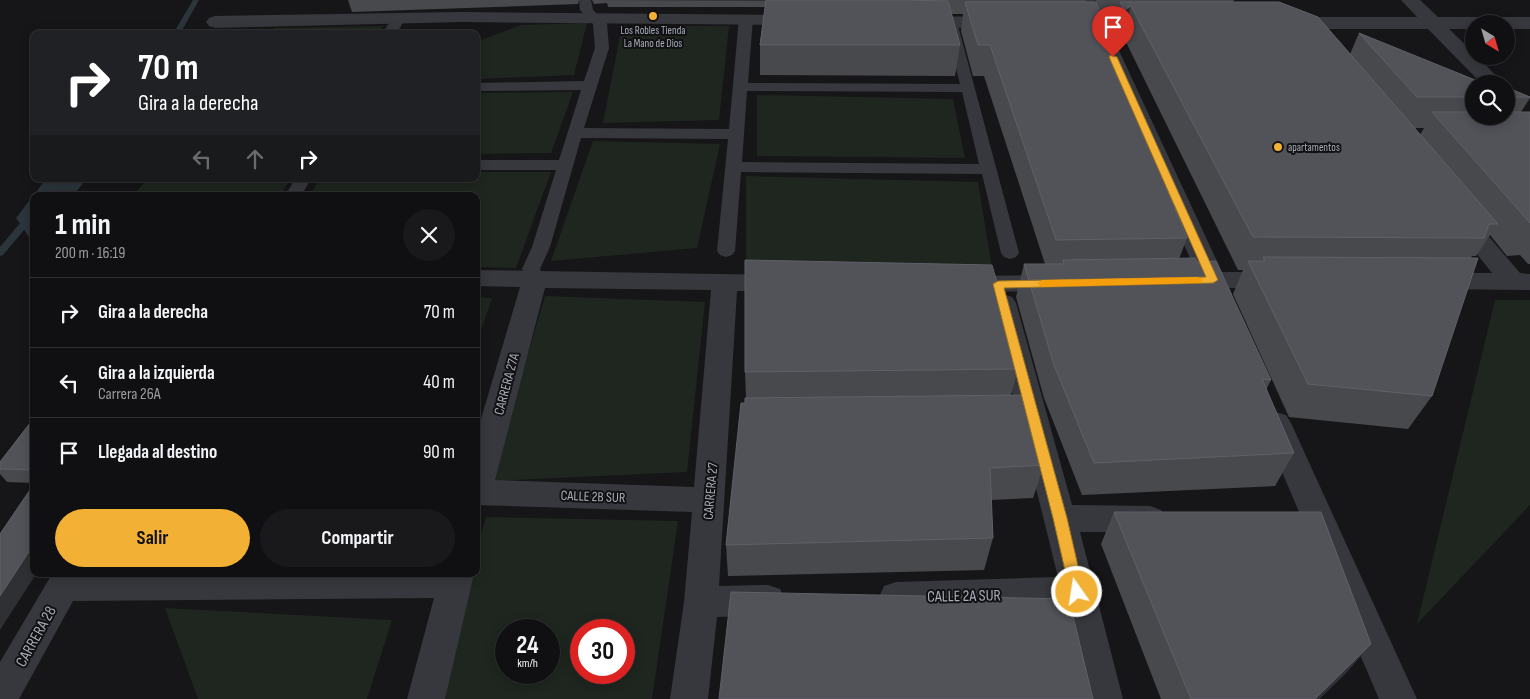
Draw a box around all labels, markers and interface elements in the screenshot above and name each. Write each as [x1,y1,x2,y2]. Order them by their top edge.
pin [1092,6,1134,57]
marker: Los Robles Tienda La Mano de Dios [647,10,659,22]
icon: arrive [1099,13,1127,41]
north arrow [1465,15,1515,65]
map controls [1465,15,1515,125]
place label: Los Robles Tienda La Mano de Dios [621,24,685,50]
text: 70 m [138,47,198,90]
icon: right [55,50,120,115]
button: search [1465,75,1515,125]
text: Gira a la derecha [138,90,259,117]
marker: apartamentos [1272,141,1284,153]
place label: apartamentos [1288,141,1340,154]
icon: left [188,145,216,173]
icon: ahead [241,145,269,173]
icon: right [294,145,322,173]
text: 1 min [55,207,111,243]
button: close [403,209,455,261]
text: 200 m · 16:19 [55,244,125,263]
icon: right [55,299,83,327]
text: Gira a la derecha [98,301,208,324]
text: 70 m [424,301,455,324]
street label: CARRERA 27A [490,350,523,417]
text: Gira a la izquierda [98,362,215,385]
icon: left [55,369,83,397]
text: 40 m [423,371,455,394]
text: Carrera 26A [98,385,161,404]
icon: arrive [55,439,83,467]
text: Llegada al destino [98,441,217,464]
text: 90 m [423,441,455,464]
street label: CARRERA 27 [700,461,722,520]
street label: CALLE 2B SUR [560,487,626,506]
button: Salir [55,509,250,567]
button: Compartir [260,509,455,567]
position arrow [1050,565,1102,617]
street label: CALLE 2A SUR [927,586,1001,607]
street label: CARRERA 28 [12,603,61,670]
speed limit sign: 30 [570,619,635,684]
text: 24 [516,630,539,661]
text: km/h [517,656,538,671]

